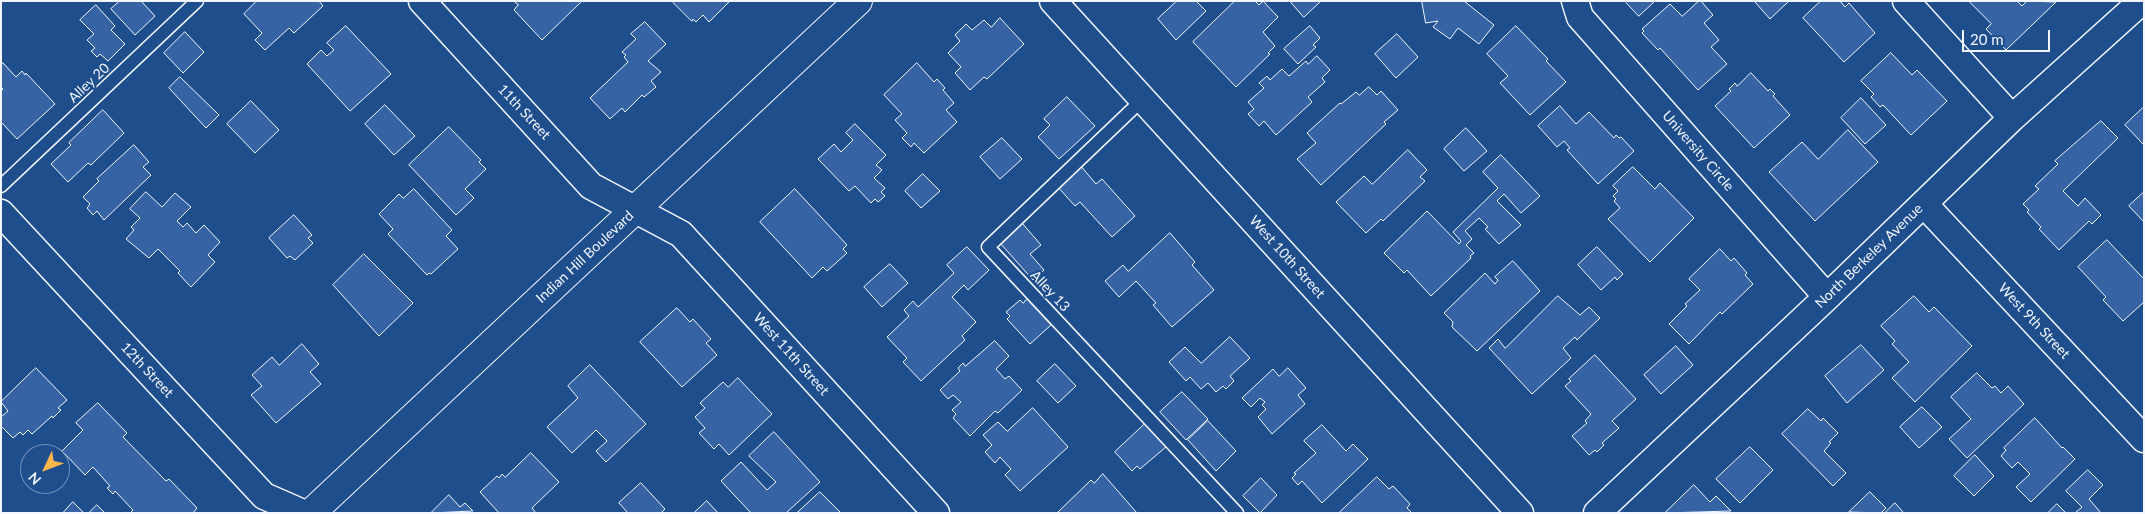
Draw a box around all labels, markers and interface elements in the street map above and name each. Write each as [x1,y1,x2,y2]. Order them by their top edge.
scale bar [1965,20,2052,52]
text: 20 m [1970,30,2004,48]
street label: Alley 20 [65,60,113,106]
street label: 11th Street [494,81,554,143]
street label: University Circle [1659,107,1737,195]
street label: North Berkeley Avenue [1812,200,1926,312]
street label: Indian Hill Boulevard [533,207,637,307]
street label: West 10th Street [1246,212,1328,302]
street label: Alley 13 [1027,267,1073,315]
street label: West 9th Street [1995,280,2073,362]
street label: West 11th Street [750,309,832,399]
street label: 12th Street [117,339,177,401]
north arrow [20,444,70,494]
text: N [25,469,44,489]

